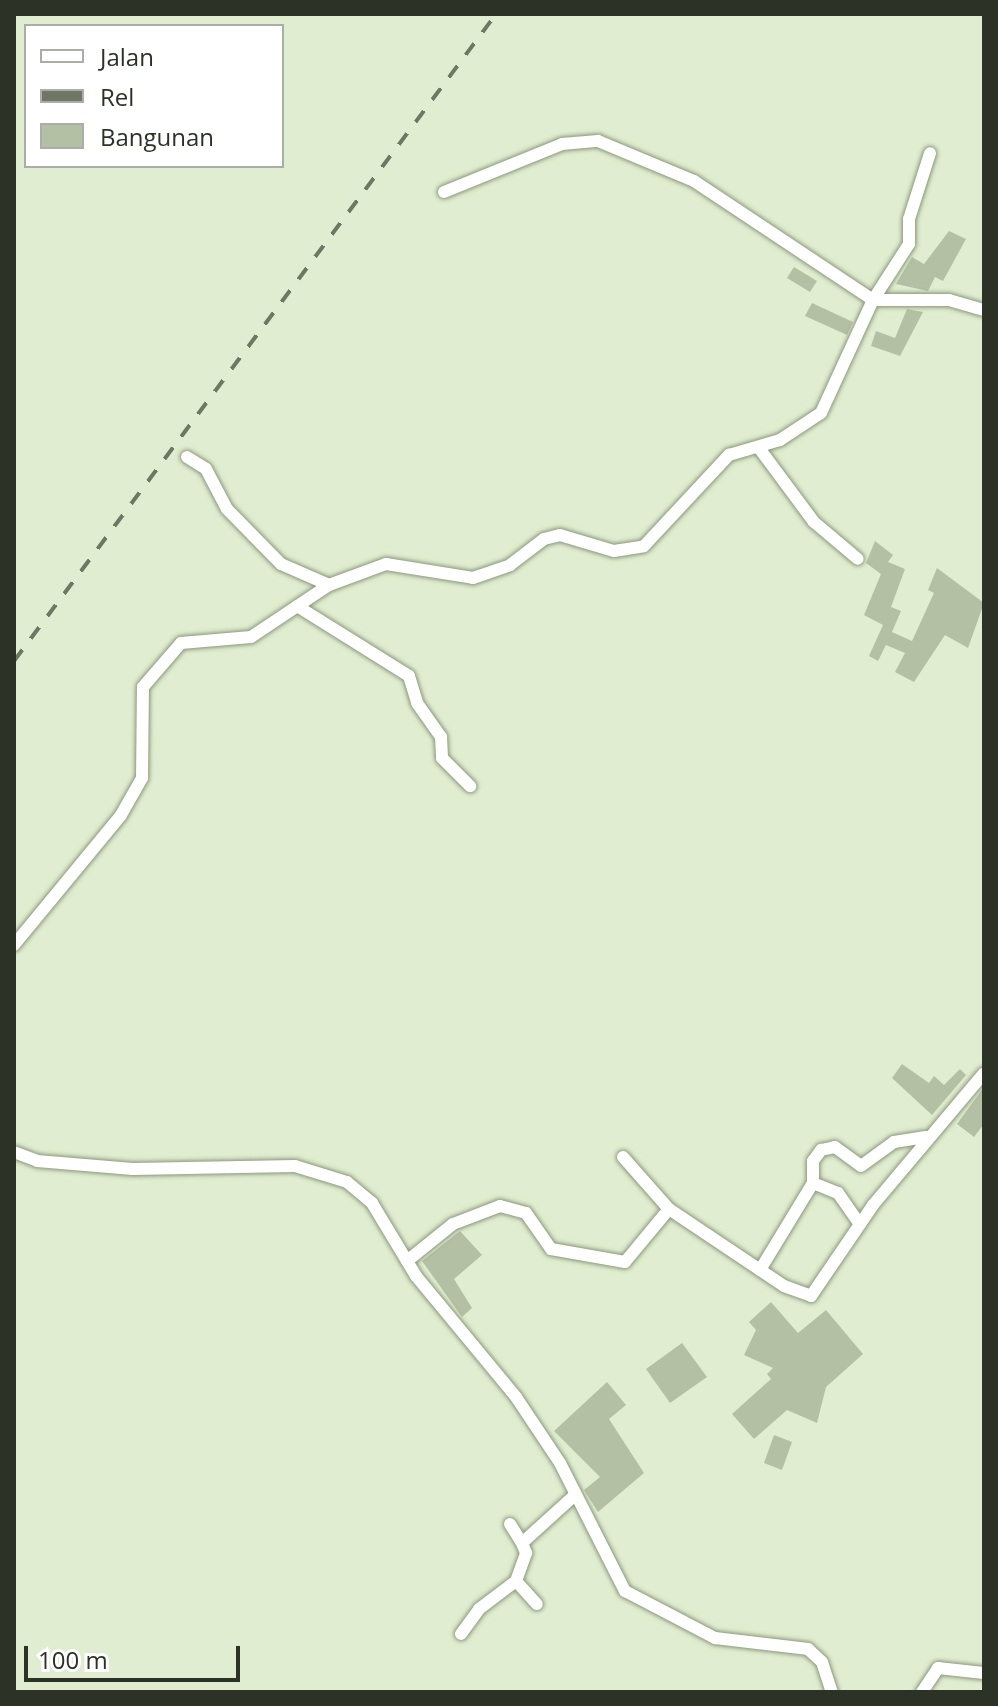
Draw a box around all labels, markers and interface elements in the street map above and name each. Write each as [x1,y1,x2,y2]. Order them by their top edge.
legend [24,24,284,168]
text: Jalan [100,40,154,73]
text: Rel [100,80,134,113]
text: Bangunan [100,120,214,153]
scale bar [28,1630,244,1680]
text: 100 m [38,1643,108,1676]

